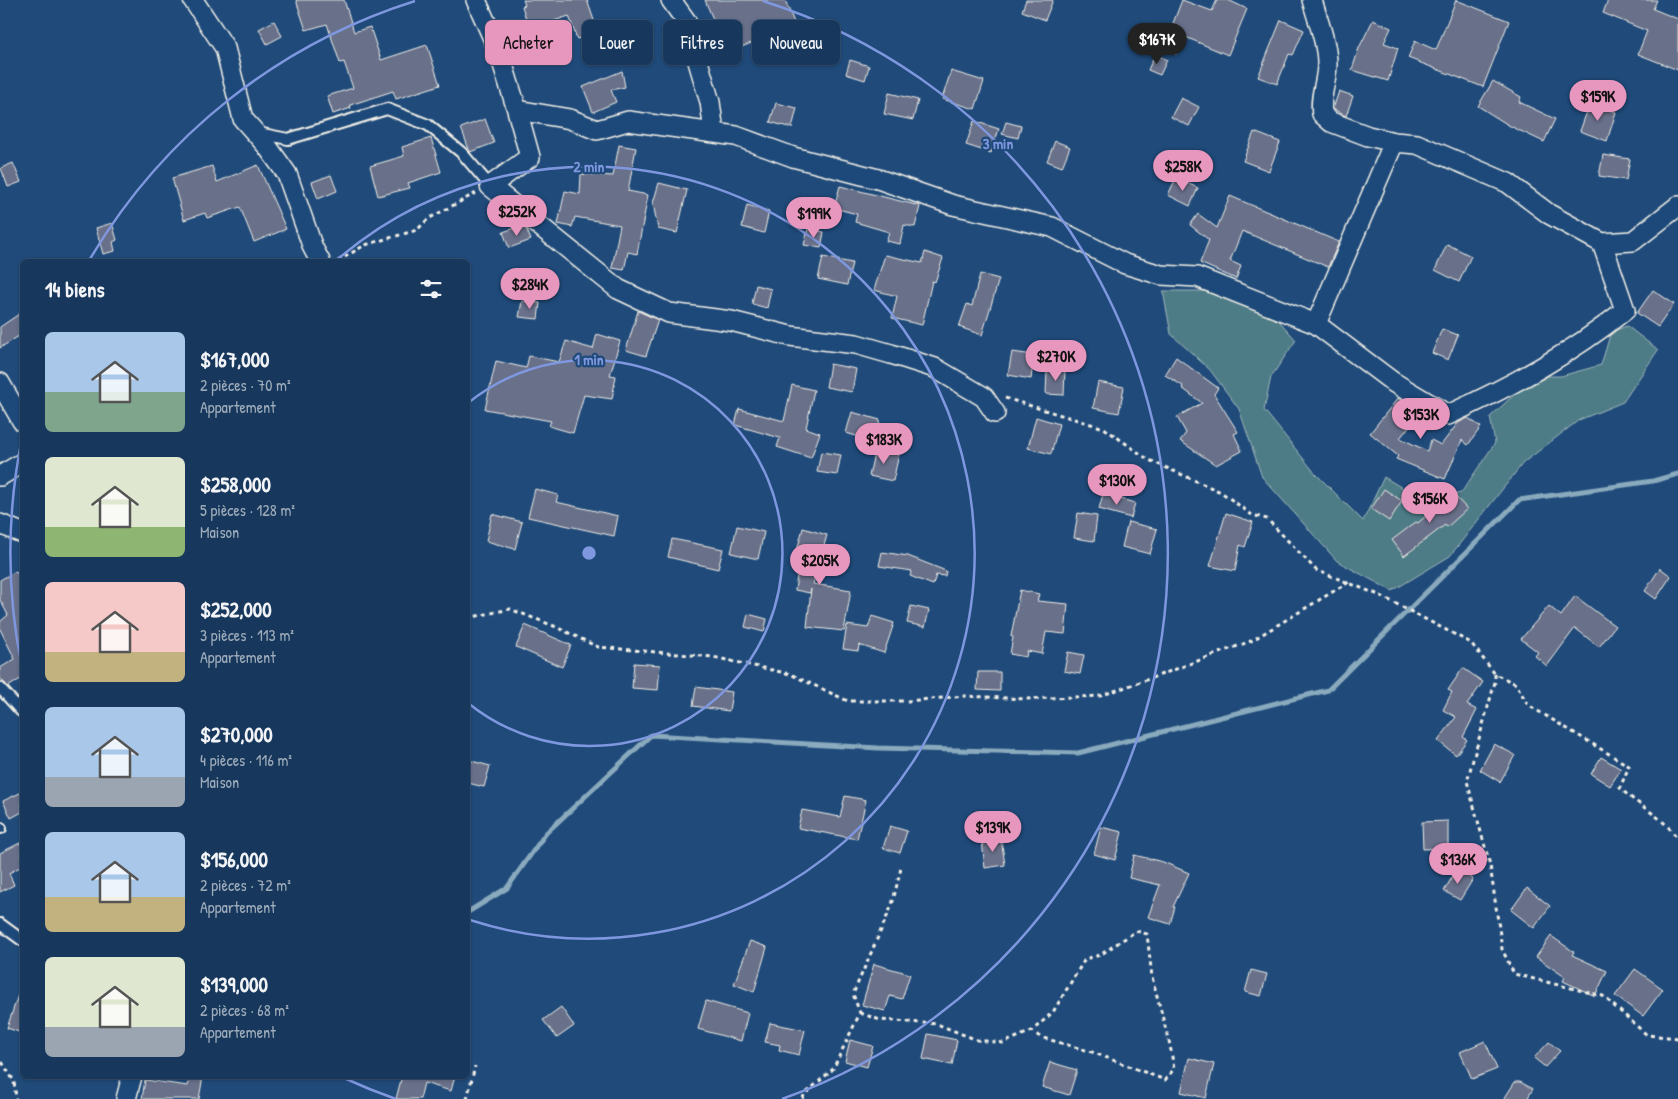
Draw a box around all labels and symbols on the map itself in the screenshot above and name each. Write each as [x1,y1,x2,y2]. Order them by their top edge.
pin: $167K [1122,22,1192,65]
pin: $159K [1563,80,1633,122]
text: 3 min [983,133,1013,154]
pin: $258K [1148,150,1218,192]
text: 2 min [574,156,605,177]
pin: $252K [482,194,552,237]
pin: $199K [779,196,849,239]
pin: $284K [495,268,565,310]
pin: $270K [1021,340,1091,382]
text: 1 min [574,349,604,370]
pin: $153K [1386,398,1456,440]
pin: $183K [849,422,919,465]
pin: $130K [1082,464,1152,506]
pin: $156K [1395,482,1465,524]
centre of rings [580,544,598,562]
pin: $205K [785,544,855,586]
pin: $139K [958,810,1028,853]
pin: $136K [1423,842,1493,885]

